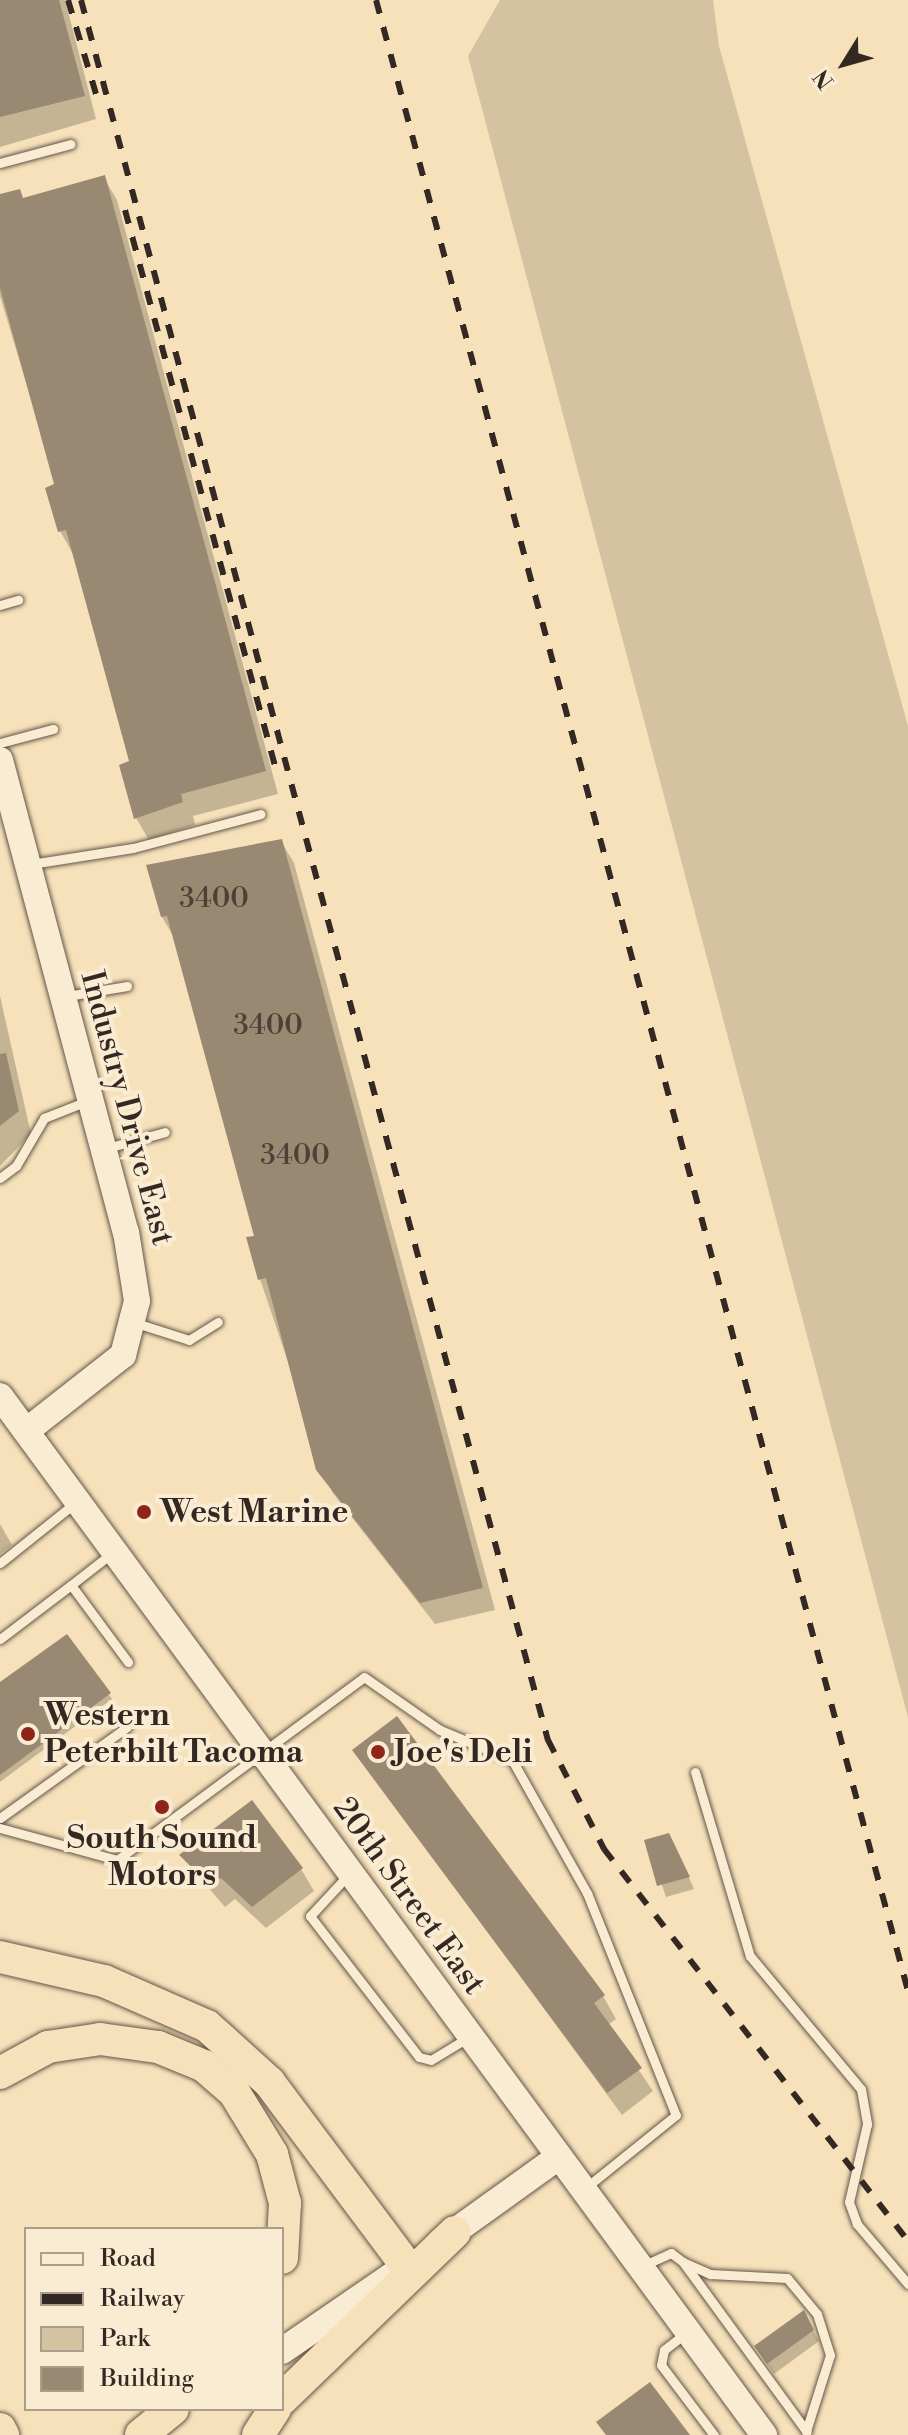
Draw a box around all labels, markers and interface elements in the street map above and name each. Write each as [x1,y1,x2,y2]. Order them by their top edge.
north arrow [804,24,884,104]
text: N [808,64,840,94]
house number: 3400 [179,882,249,916]
street label: Industry Drive East [72,967,182,1249]
house number: 3400 [233,1009,303,1043]
house number: 3400 [260,1139,330,1173]
place label: West Marine [160,1493,348,1531]
marker: West Marine [135,1503,153,1521]
place label: Western Peterbilt Tacoma [44,1697,303,1772]
marker: Western Peterbilt Tacoma [19,1725,37,1743]
place label: Joe's Deli [394,1733,532,1771]
marker: Joe's Deli [369,1743,387,1761]
street label: 20th Street East [325,1790,493,2002]
marker: South Sound Motors [153,1798,171,1816]
place label: South Sound Motors [67,1820,257,1895]
legend [24,2227,284,2411]
text: Road [100,2244,156,2274]
text: Railway [100,2284,185,2314]
text: Park [100,2324,150,2354]
text: Building [100,2364,194,2394]

